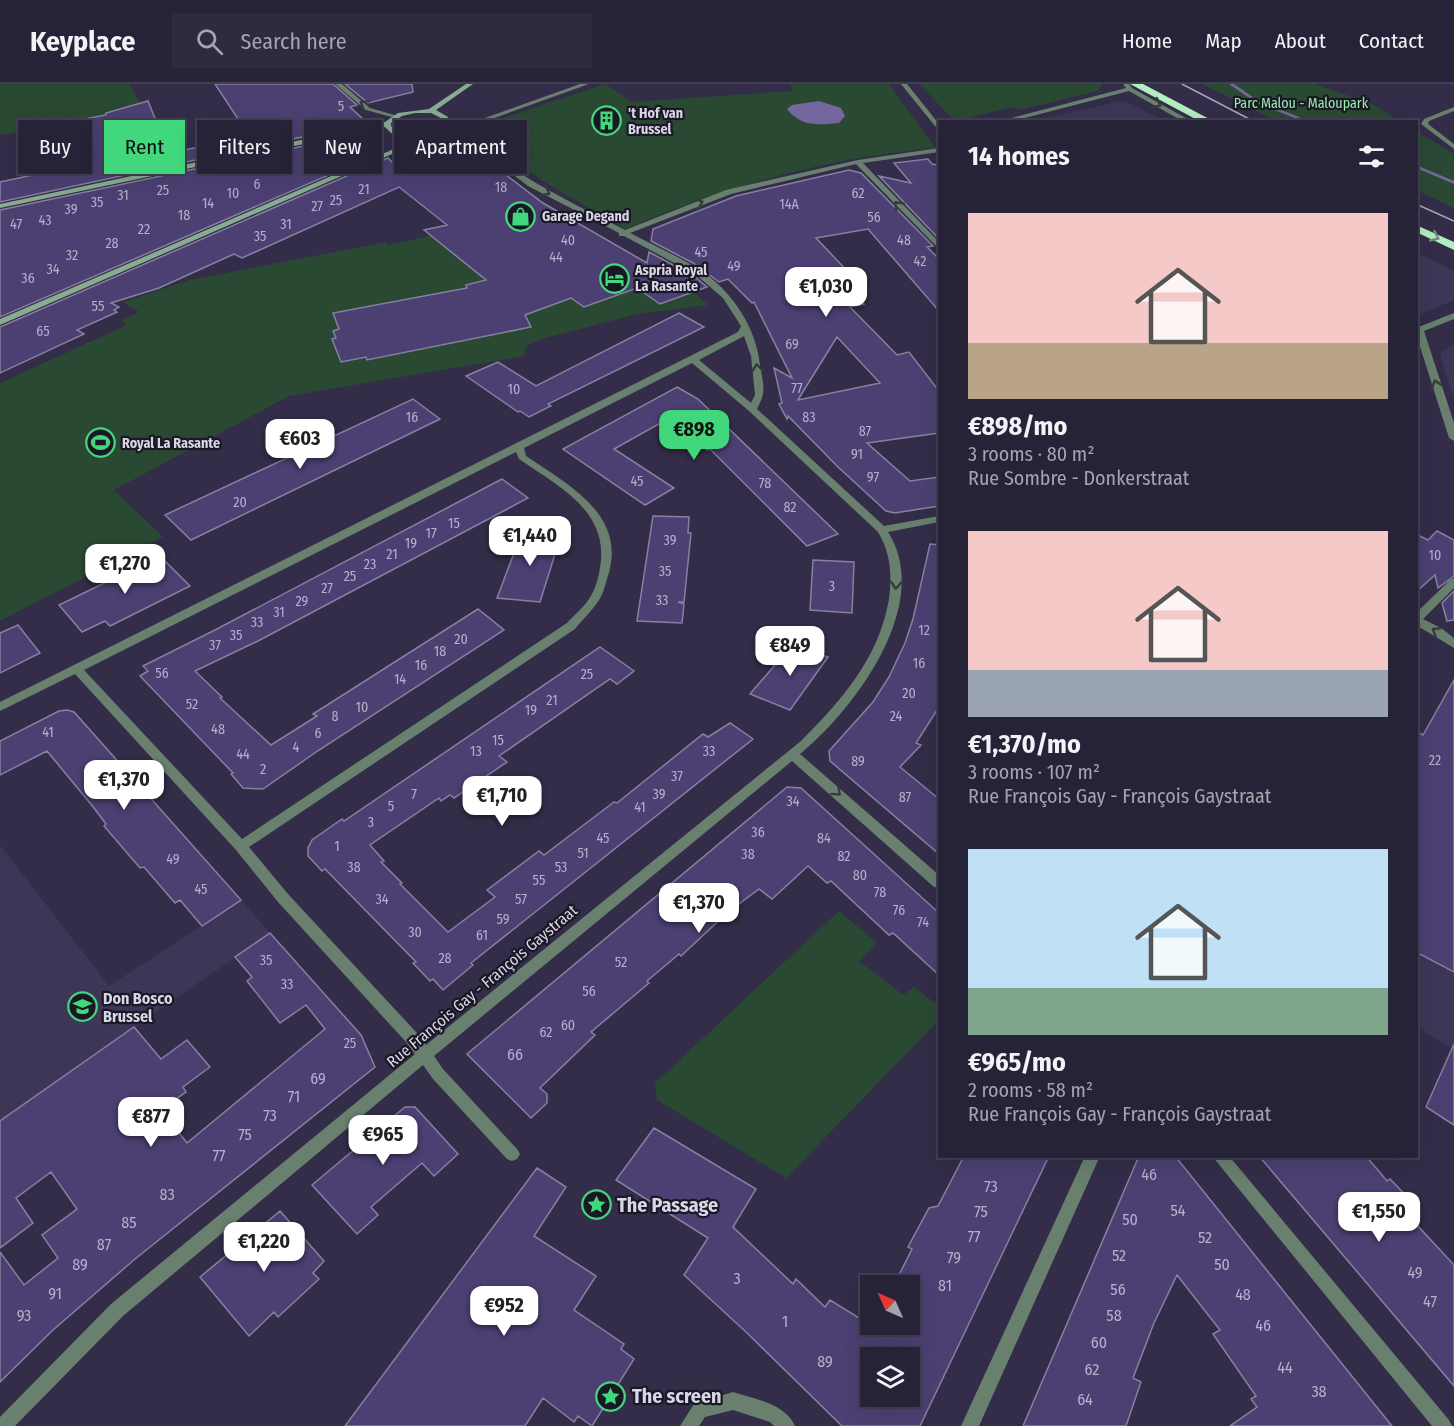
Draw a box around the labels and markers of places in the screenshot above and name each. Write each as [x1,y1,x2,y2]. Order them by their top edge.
building icon: 't Hof van Brussel [591,105,623,137]
place label: 't Hof van Brussel [628,105,683,138]
shop icon: Garage Degand [505,200,537,232]
place label: Garage Degand [542,208,629,225]
hotel icon: Aspria Royal La Rasante [598,262,630,294]
place label: Aspria Royal La Rasante [634,262,707,295]
pin: €1,030 [777,267,875,318]
pin: €898 [658,410,730,461]
pin: €603 [264,419,336,470]
sports icon: Royal La Rasante [85,427,117,459]
place label: Royal La Rasante [122,435,220,452]
pin: €1,440 [481,516,579,567]
pin: €1,270 [76,544,174,595]
pin: €849 [754,626,826,677]
pin: €1,370 [75,760,173,811]
pin: €1,710 [453,776,551,827]
pin: €1,370 [650,883,748,934]
place label: Don Bosco Brussel [103,989,173,1026]
school or university icon: Don Bosco Brussel [66,991,98,1023]
pin: €877 [115,1097,187,1148]
pin: €965 [347,1115,419,1166]
place icon: The Passage [580,1189,612,1221]
pin: €1,550 [1330,1192,1428,1243]
place label: The Passage [617,1193,718,1217]
pin: €1,220 [215,1222,313,1273]
pin: €952 [468,1286,540,1337]
place icon: The screen [595,1380,627,1412]
place label: The screen [632,1384,722,1408]

